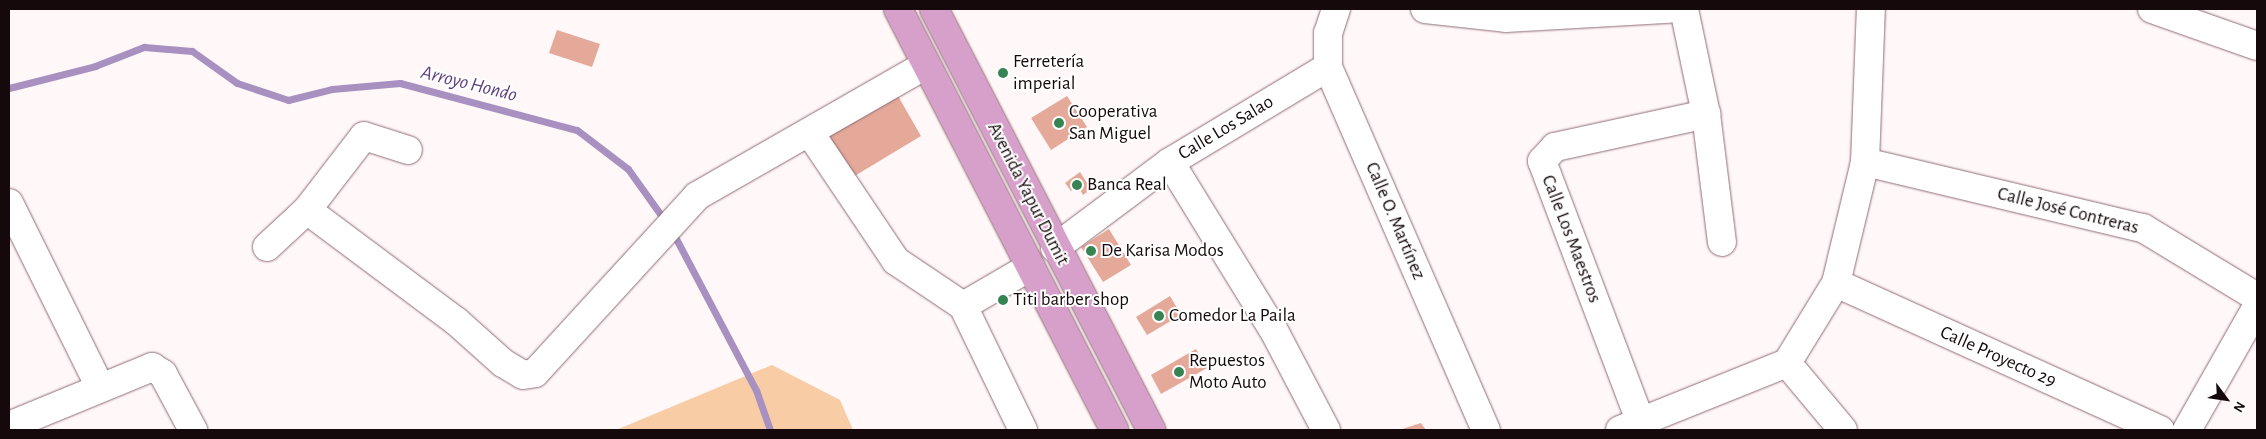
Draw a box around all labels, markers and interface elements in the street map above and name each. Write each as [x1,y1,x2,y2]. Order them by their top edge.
place label: Ferretería imperial [1013,51,1084,95]
water label: Arroyo Hondo [418,60,520,108]
marker: Ferretería imperial [997,67,1009,79]
street label: Calle Los Salao [1174,91,1278,165]
place label: Cooperativa San Miguel [1069,101,1157,145]
marker: Cooperativa San Miguel [1053,117,1065,129]
street label: Avenida Yapur Dumit [982,119,1074,269]
street label: Calle O. Martínez [1360,159,1430,283]
street label: Calle Los Maestros [1536,172,1606,306]
place label: Banca Real [1087,174,1167,196]
marker: Banca Real [1071,179,1083,191]
street label: Calle José Contreras [1995,182,2141,240]
place label: De Karisa Modos [1101,240,1224,262]
marker: De Karisa Modos [1085,245,1097,257]
place label: Titi barber shop [1013,289,1129,311]
marker: Titi barber shop [997,294,1009,306]
place label: Comedor La Paila [1169,305,1296,327]
marker: Comedor La Paila [1153,310,1165,322]
street label: Calle Proyecto 29 [1937,321,2059,393]
place label: Repuestos Moto Auto [1189,350,1267,394]
marker: Repuestos Moto Auto [1173,366,1185,378]
north arrow [2201,374,2251,424]
text: N [2230,399,2247,414]

